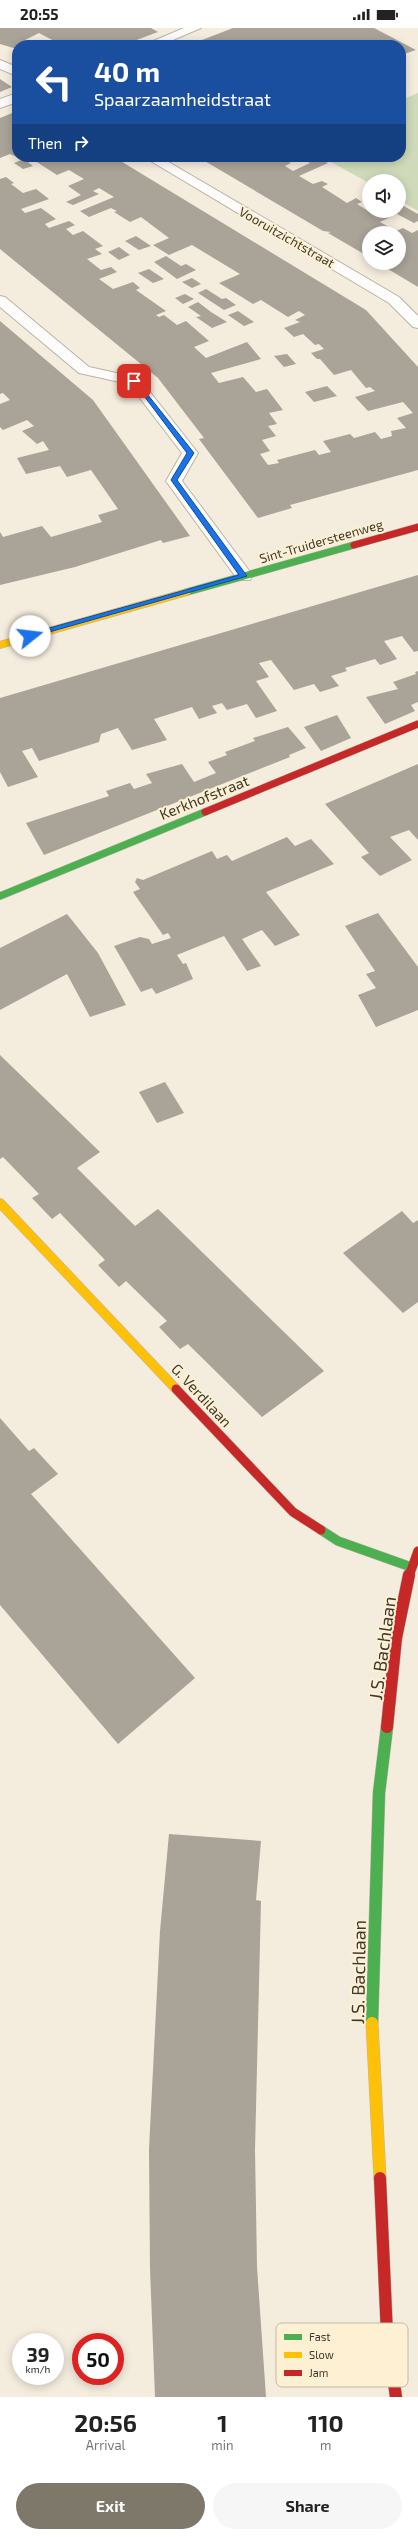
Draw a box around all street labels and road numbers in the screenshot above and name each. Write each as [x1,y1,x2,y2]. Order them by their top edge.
street label: Vooruitzichtstraat [236,203,338,271]
street label: Sint-Truidersteenweg [257,516,385,566]
street label: Kerkhofstraat [157,771,252,823]
street label: G. Verdilaan [168,1360,236,1430]
street label: J.S. Bachlaan [364,1595,400,1701]
street label: J.S. Bachlaan [346,1920,370,2024]

